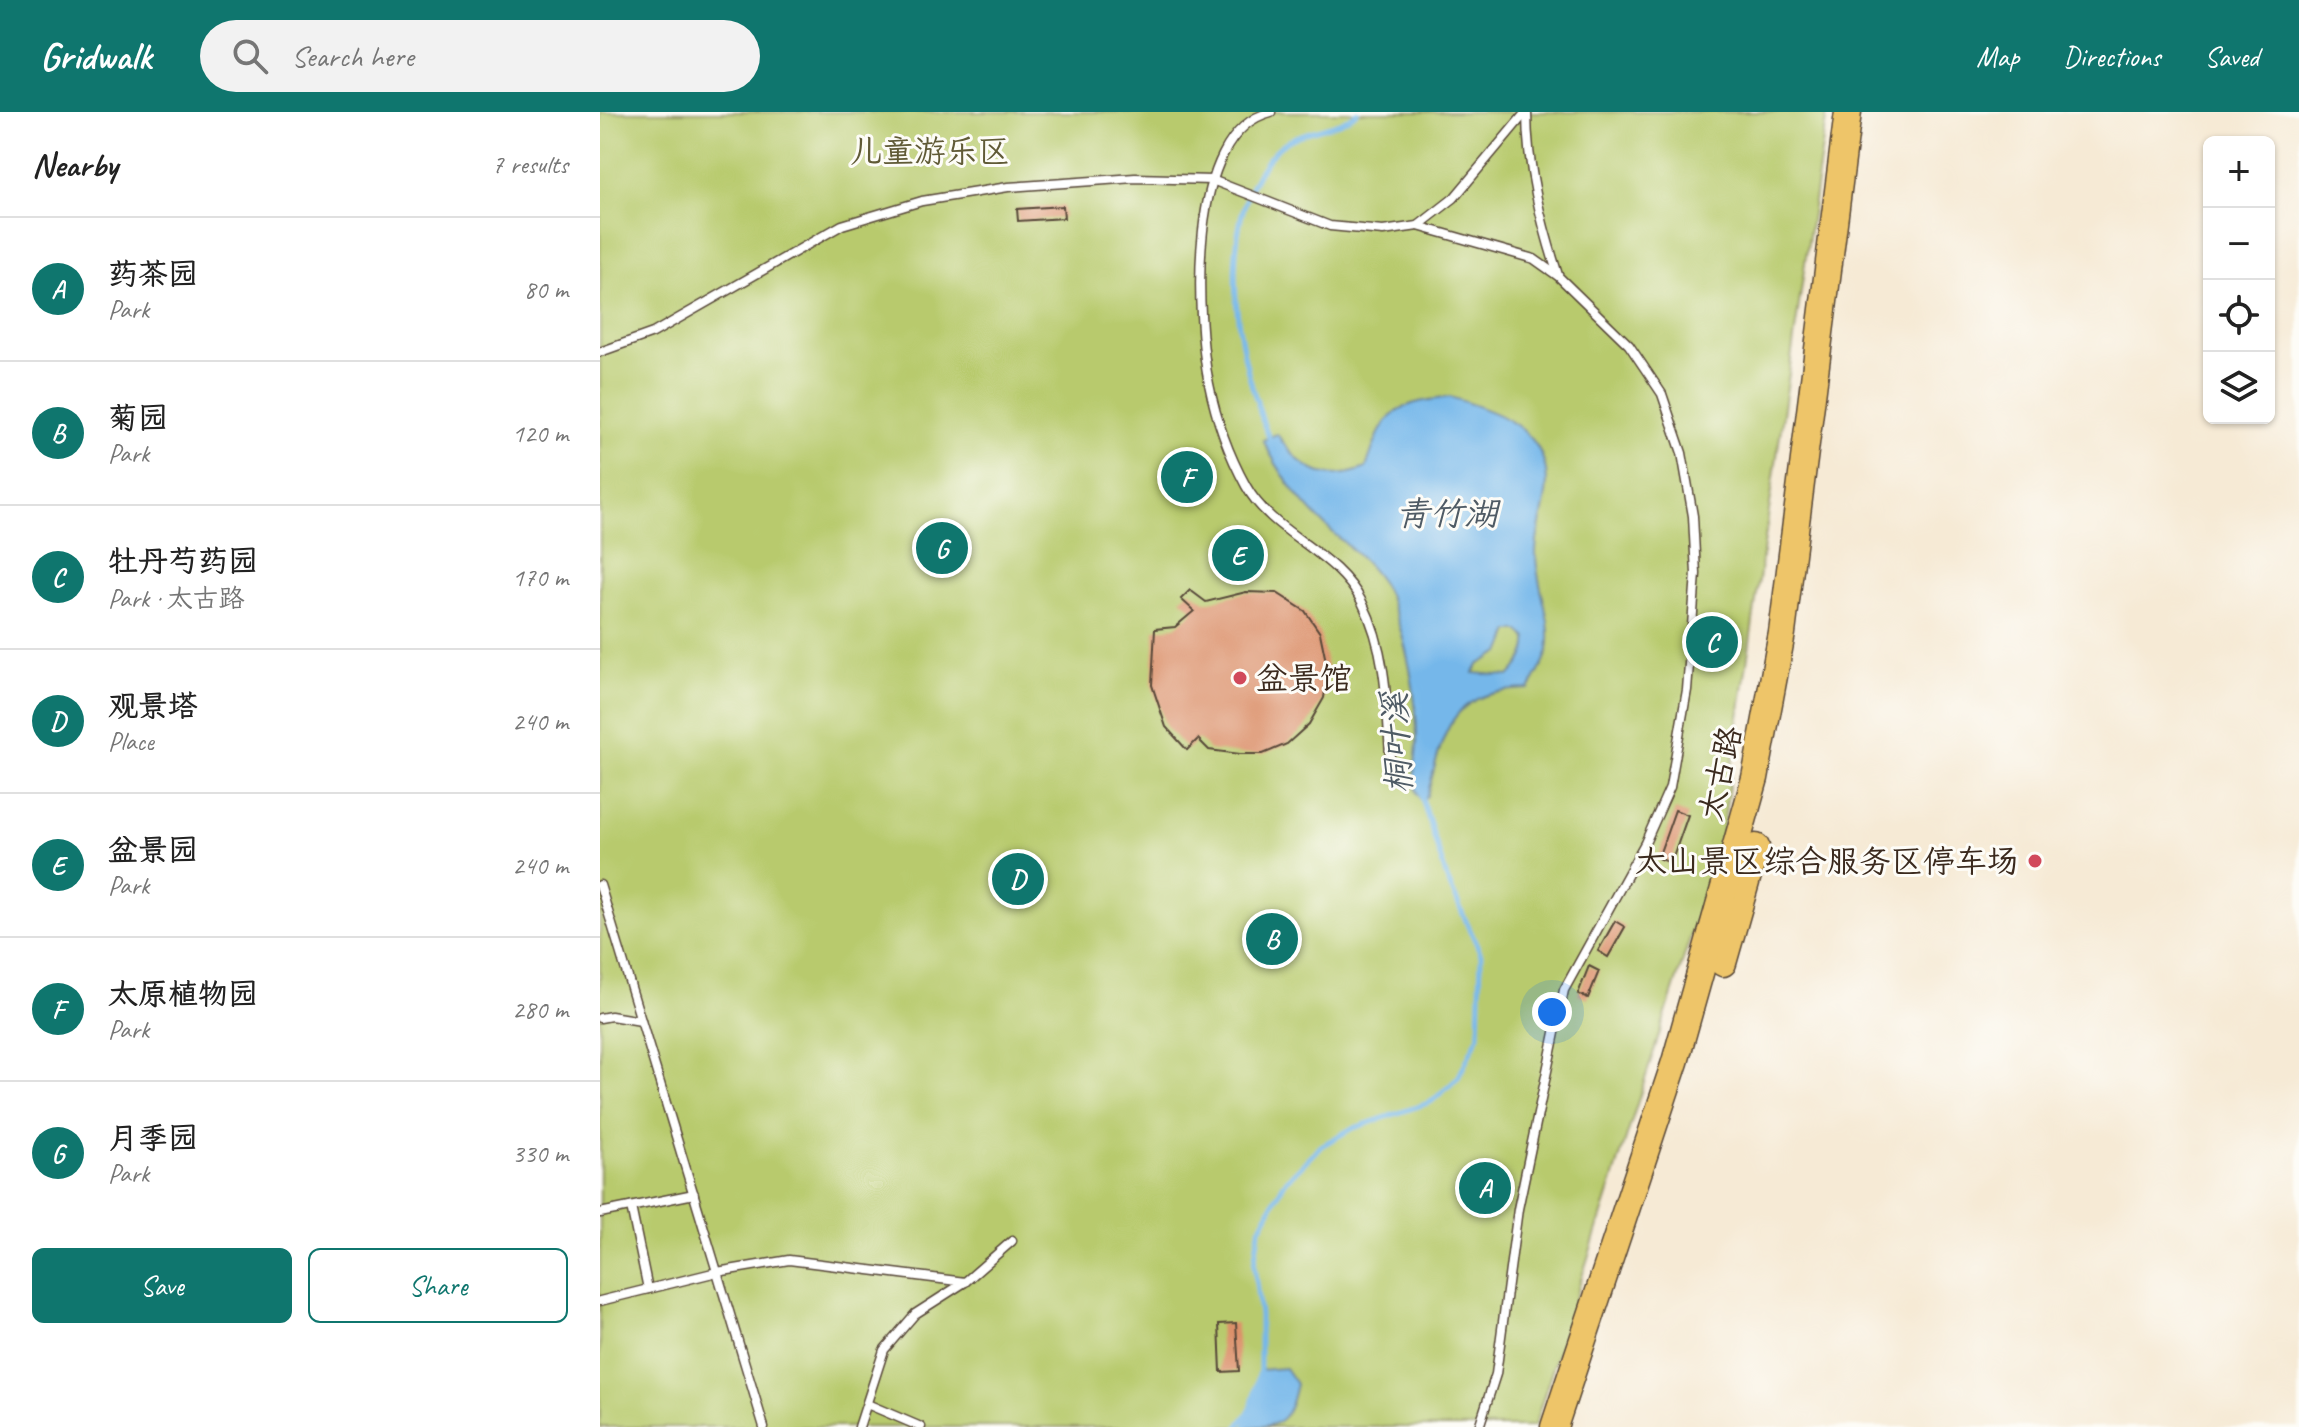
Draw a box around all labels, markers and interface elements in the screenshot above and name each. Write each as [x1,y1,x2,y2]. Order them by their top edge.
search box [200,20,760,92]
text: Gridwalk [40,33,152,80]
icon: search [228,34,272,78]
text: Search here [292,37,414,75]
text: Map [1976,39,2019,74]
text: Directions [2063,39,2161,74]
text: Saved [2205,39,2259,74]
park label: 儿童游乐区 [850,131,1010,172]
map controls [2203,136,2275,424]
button: + [2203,136,2275,208]
text: Nearby [32,143,118,186]
text: 7 results [492,148,568,181]
button: − [2203,208,2275,280]
text: 药茶园 [108,255,198,293]
text: A [51,273,65,306]
text: 80 m [524,273,568,306]
button: locate [2203,280,2275,352]
text: Park [108,293,149,326]
button: layers [2203,352,2275,424]
text: 菊园 [108,399,168,437]
text: B [51,417,65,450]
text: 120 m [512,417,568,450]
text: Park [108,437,149,470]
pin: F [1161,447,1213,507]
water label: 青竹湖 [1396,492,1501,535]
pin: G [916,518,968,578]
pin: E [1212,525,1264,585]
text: 牡丹芍药园 [108,542,258,580]
text: C [52,561,64,594]
text: 170 m [512,561,568,594]
text: Park · 太古路 [108,582,245,615]
pin: C [1686,612,1738,672]
place label: 盆景馆 [1256,658,1352,699]
marker: 盆景馆 [1231,669,1249,687]
text: 观景塔 [108,687,198,725]
water label: 桐叶溪 [1372,689,1421,795]
text: D [50,705,66,738]
text: 240 m [512,705,568,738]
street label: 太古路 [1690,722,1751,825]
text: Place [108,725,154,758]
text: 盆景园 [108,831,198,869]
place label: 太山景区综合服务区停车场 [1635,841,2019,882]
text: E [51,849,65,882]
text: 240 m [512,849,568,882]
pin: D [992,849,1044,909]
marker: 太山景区综合服务区停车场 [2026,852,2044,870]
text: Park [108,869,149,902]
pin: B [1246,909,1298,969]
text: 太原植物园 [108,975,258,1013]
your location [1532,992,1572,1032]
text: F [52,993,64,1026]
text: 280 m [512,993,568,1026]
text: Park [108,1013,149,1046]
text: 月季园 [108,1119,198,1157]
text: G [52,1137,64,1170]
text: 330 m [512,1137,568,1170]
text: Park [108,1157,149,1190]
pin: A [1459,1158,1511,1218]
button: Save [32,1248,292,1323]
button: Share [308,1248,568,1323]

